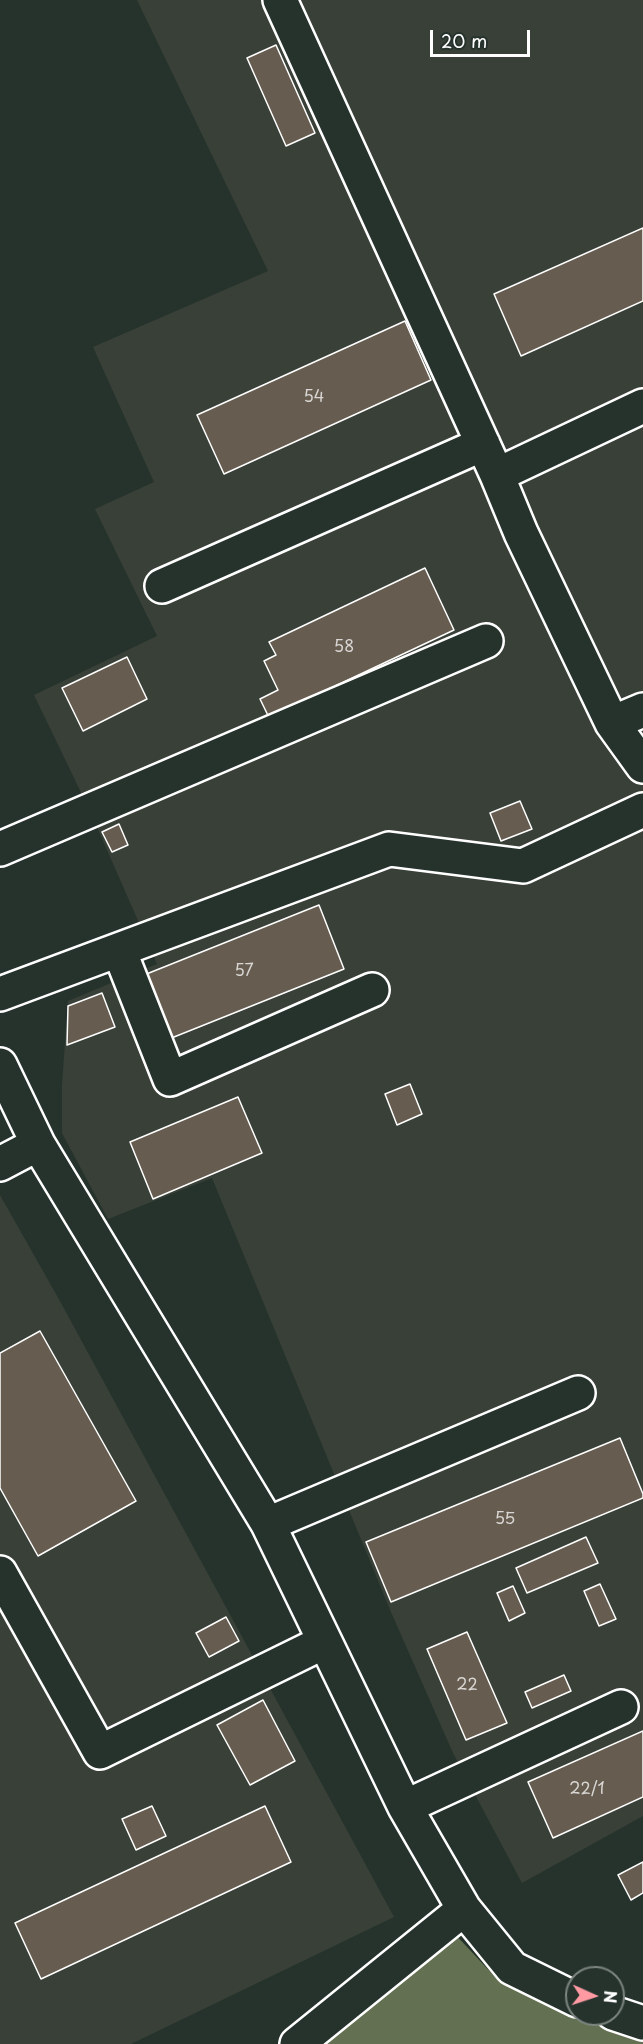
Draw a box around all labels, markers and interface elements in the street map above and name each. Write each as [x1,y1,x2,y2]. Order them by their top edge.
scale bar [433,18,534,56]
text: 20 m [441,27,487,54]
house number: 54 [304,388,324,408]
house number: 58 [334,638,354,658]
house number: 57 [234,962,254,982]
house number: 55 [495,1510,515,1530]
house number: 22 [456,1676,478,1696]
house number: 22/1 [569,1780,605,1800]
north arrow [565,1966,625,2026]
text: N [599,1990,623,2004]

